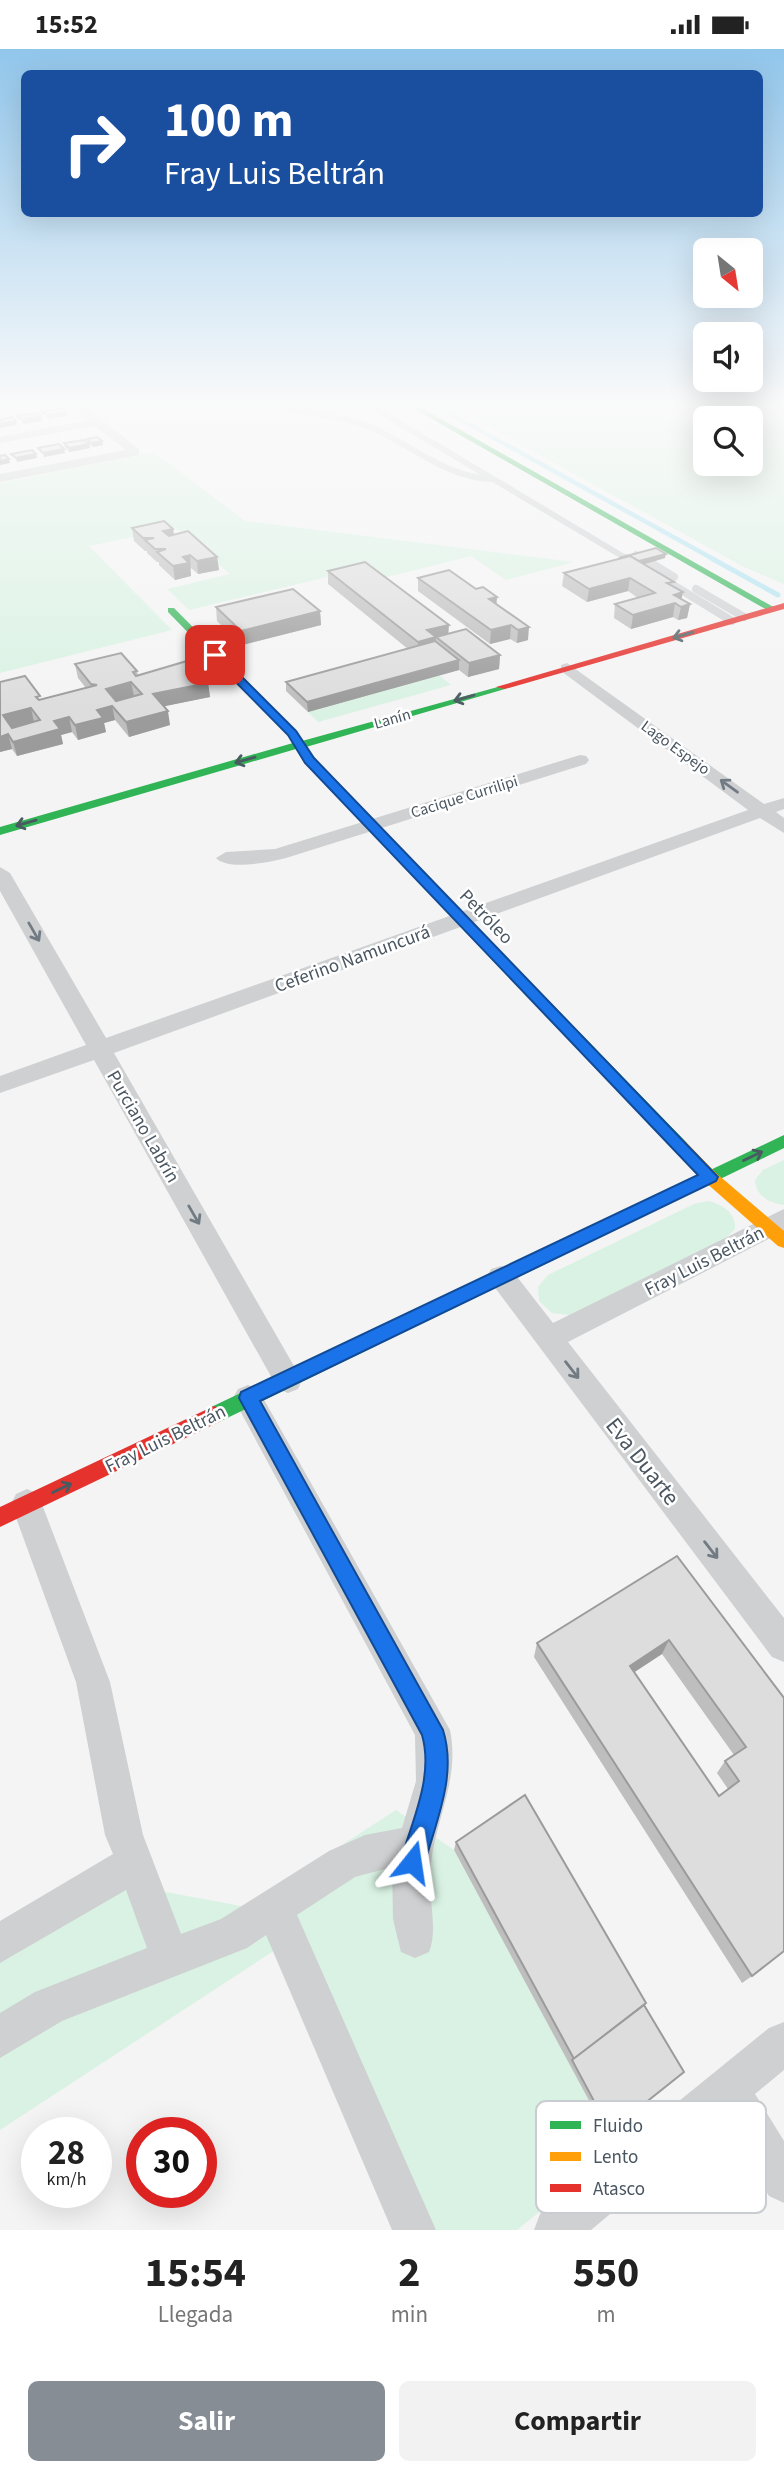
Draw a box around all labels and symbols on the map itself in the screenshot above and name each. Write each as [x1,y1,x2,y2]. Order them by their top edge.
north arrow [693,238,763,308]
pin [185,625,245,685]
one-way arrow [672,629,694,642]
one-way arrow [453,692,475,705]
street label: Lanín [371,703,413,735]
street label: Lago Espejo [637,715,714,780]
one-way arrow [234,755,256,768]
street label: Cacique Currilipi [408,770,520,824]
one-way arrow [720,779,739,794]
one-way arrow [16,818,38,831]
street label: Petróleo [453,883,519,951]
street label: Ceferino Namuncurá [271,919,434,1000]
one-way arrow [27,922,41,942]
street label: Purciano Labrín [100,1065,186,1188]
one-way arrow [742,1149,763,1163]
one-way arrow [187,1205,201,1225]
street label: Fray Luis Beltrán [640,1220,769,1303]
one-way arrow [565,1360,580,1379]
street label: Fray Luis Beltrán [101,1398,231,1480]
street label: Eva Duarte [598,1410,687,1512]
one-way arrow [51,1480,72,1493]
one-way arrow [704,1541,719,1559]
position arrow [375,1825,449,1899]
legend [536,2101,766,2213]
text: Fluido [593,2113,643,2140]
speed limit sign: 30 [126,2117,217,2208]
text: Lento [593,2144,638,2171]
text: Atasco [593,2176,645,2203]

